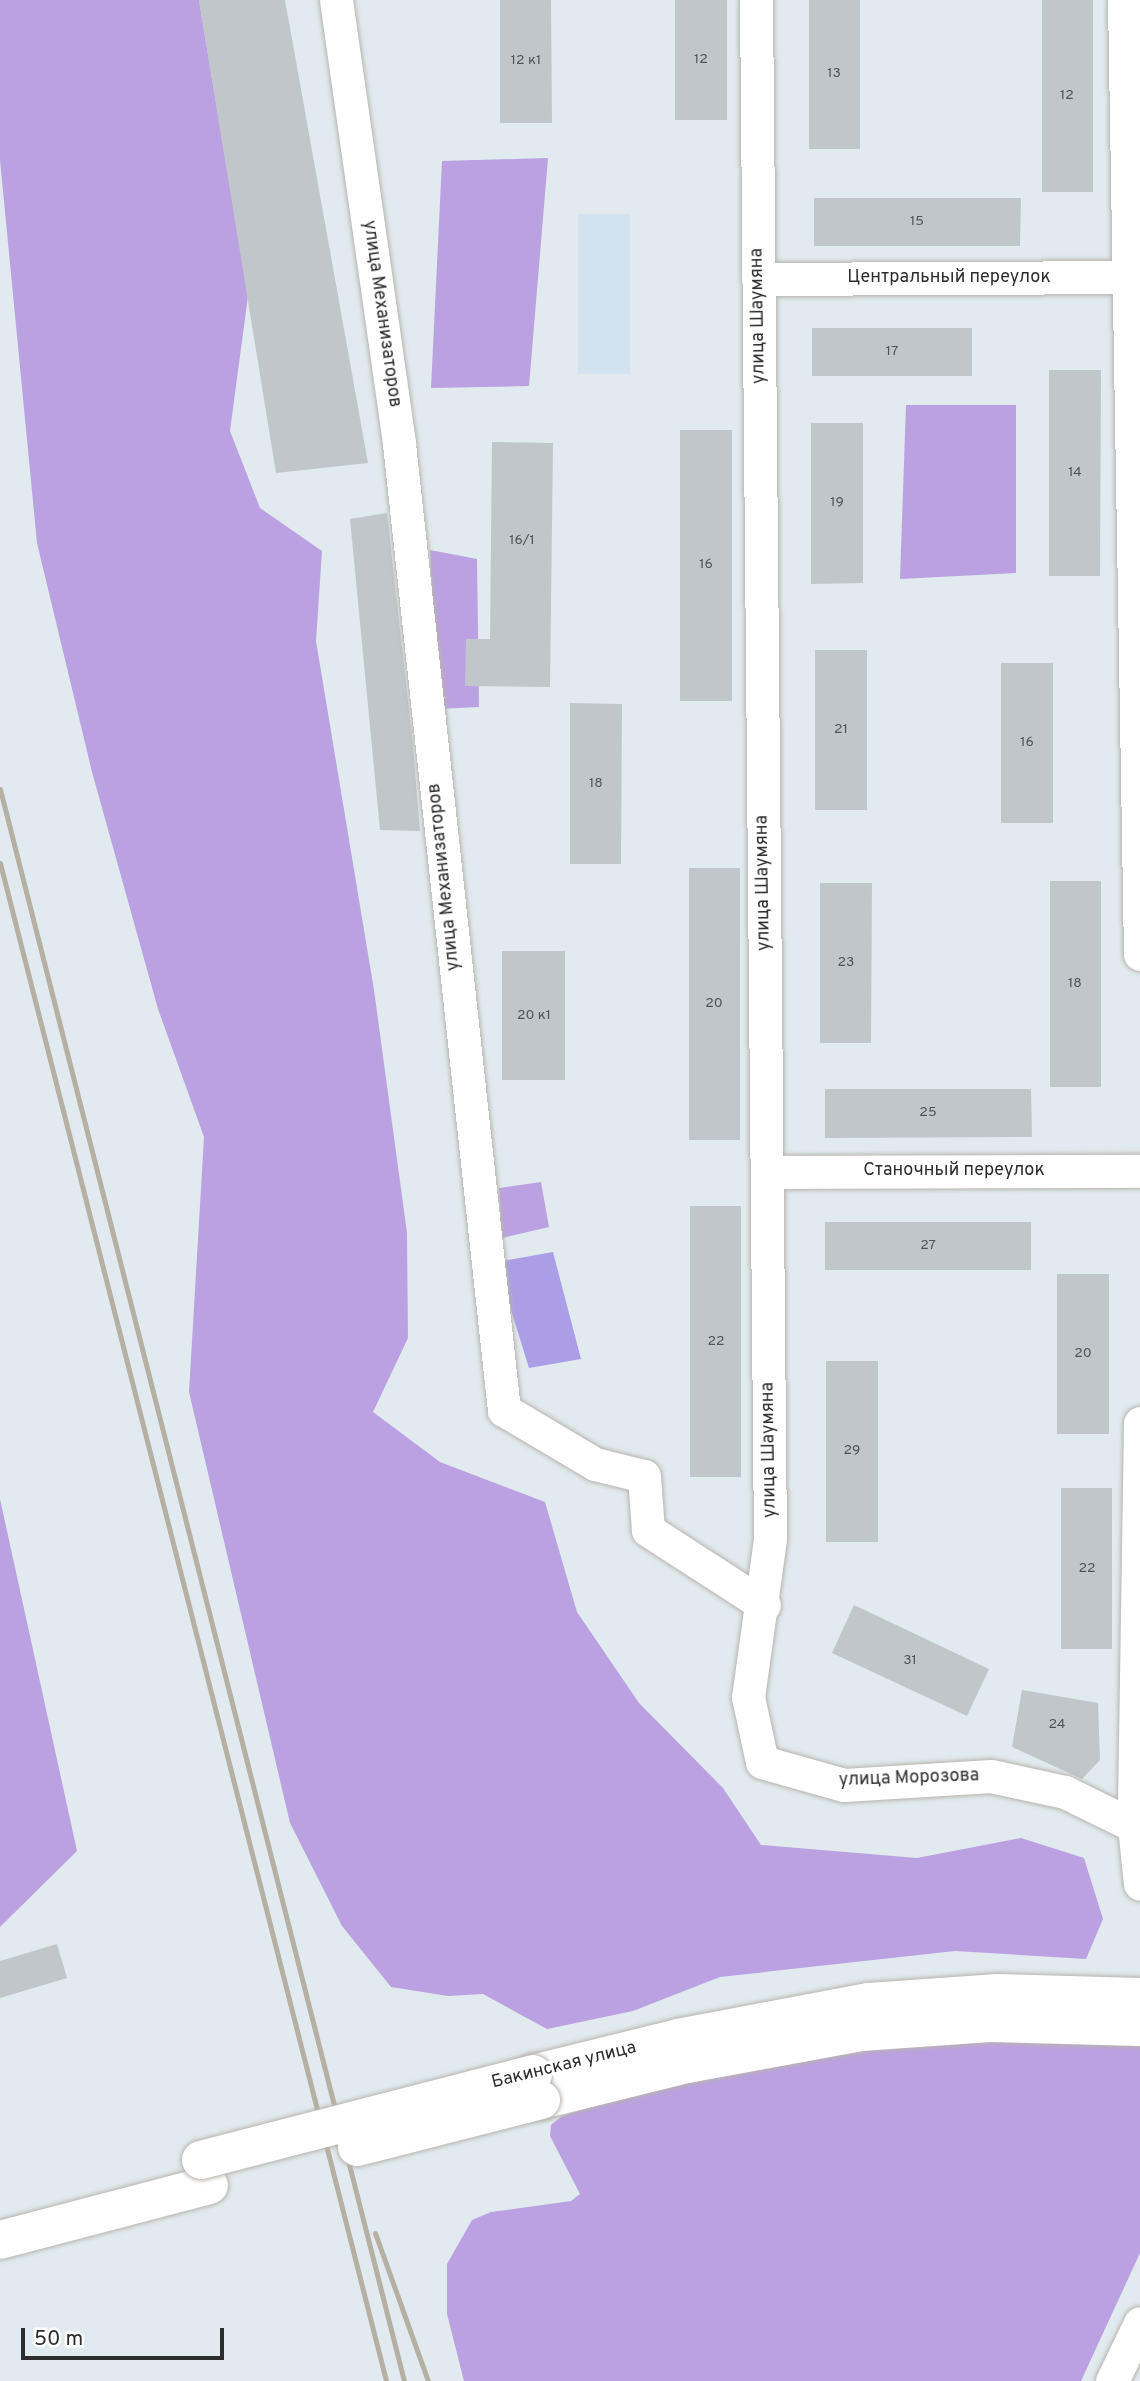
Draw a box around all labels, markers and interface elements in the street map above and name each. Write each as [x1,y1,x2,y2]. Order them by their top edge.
house number: 12 [694,52,708,68]
house number: 12 к1 [511,53,541,69]
house number: 13 [827,66,841,82]
house number: 12 [1060,88,1074,104]
house number: 15 [910,214,924,230]
street label: улица Механизаторов [357,219,405,409]
street label: улица Шаумяна [747,248,771,384]
street label: Центральный переулок [847,267,1051,289]
house number: 17 [886,344,898,360]
house number: 14 [1068,465,1082,481]
house number: 19 [830,495,844,511]
house number: 16/1 [509,533,535,549]
house number: 16 [699,557,713,573]
house number: 21 [834,722,848,738]
house number: 16 [1020,735,1034,751]
house number: 18 [589,776,603,792]
street label: улица Механизаторов [424,782,466,972]
street label: улица Шаумяна [752,815,776,951]
house number: 23 [838,955,854,971]
house number: 18 [1068,976,1082,992]
house number: 20 [705,996,723,1012]
house number: 20 к1 [517,1008,551,1024]
house number: 25 [919,1105,937,1121]
street label: Станочный переулок [863,1160,1045,1182]
house number: 27 [920,1238,936,1254]
house number: 22 [707,1334,725,1350]
house number: 20 [1074,1346,1092,1362]
street label: улица Шаумяна [758,1382,782,1518]
house number: 29 [844,1443,860,1459]
house number: 22 [1078,1561,1096,1577]
house number: 31 [903,1653,917,1669]
house number: 24 [1048,1717,1066,1733]
street label: улица Морозова [838,1766,980,1792]
street label: Бакинская улица [489,2038,639,2094]
scale bar [24,2314,228,2358]
text: 50 m [34,2326,83,2353]

